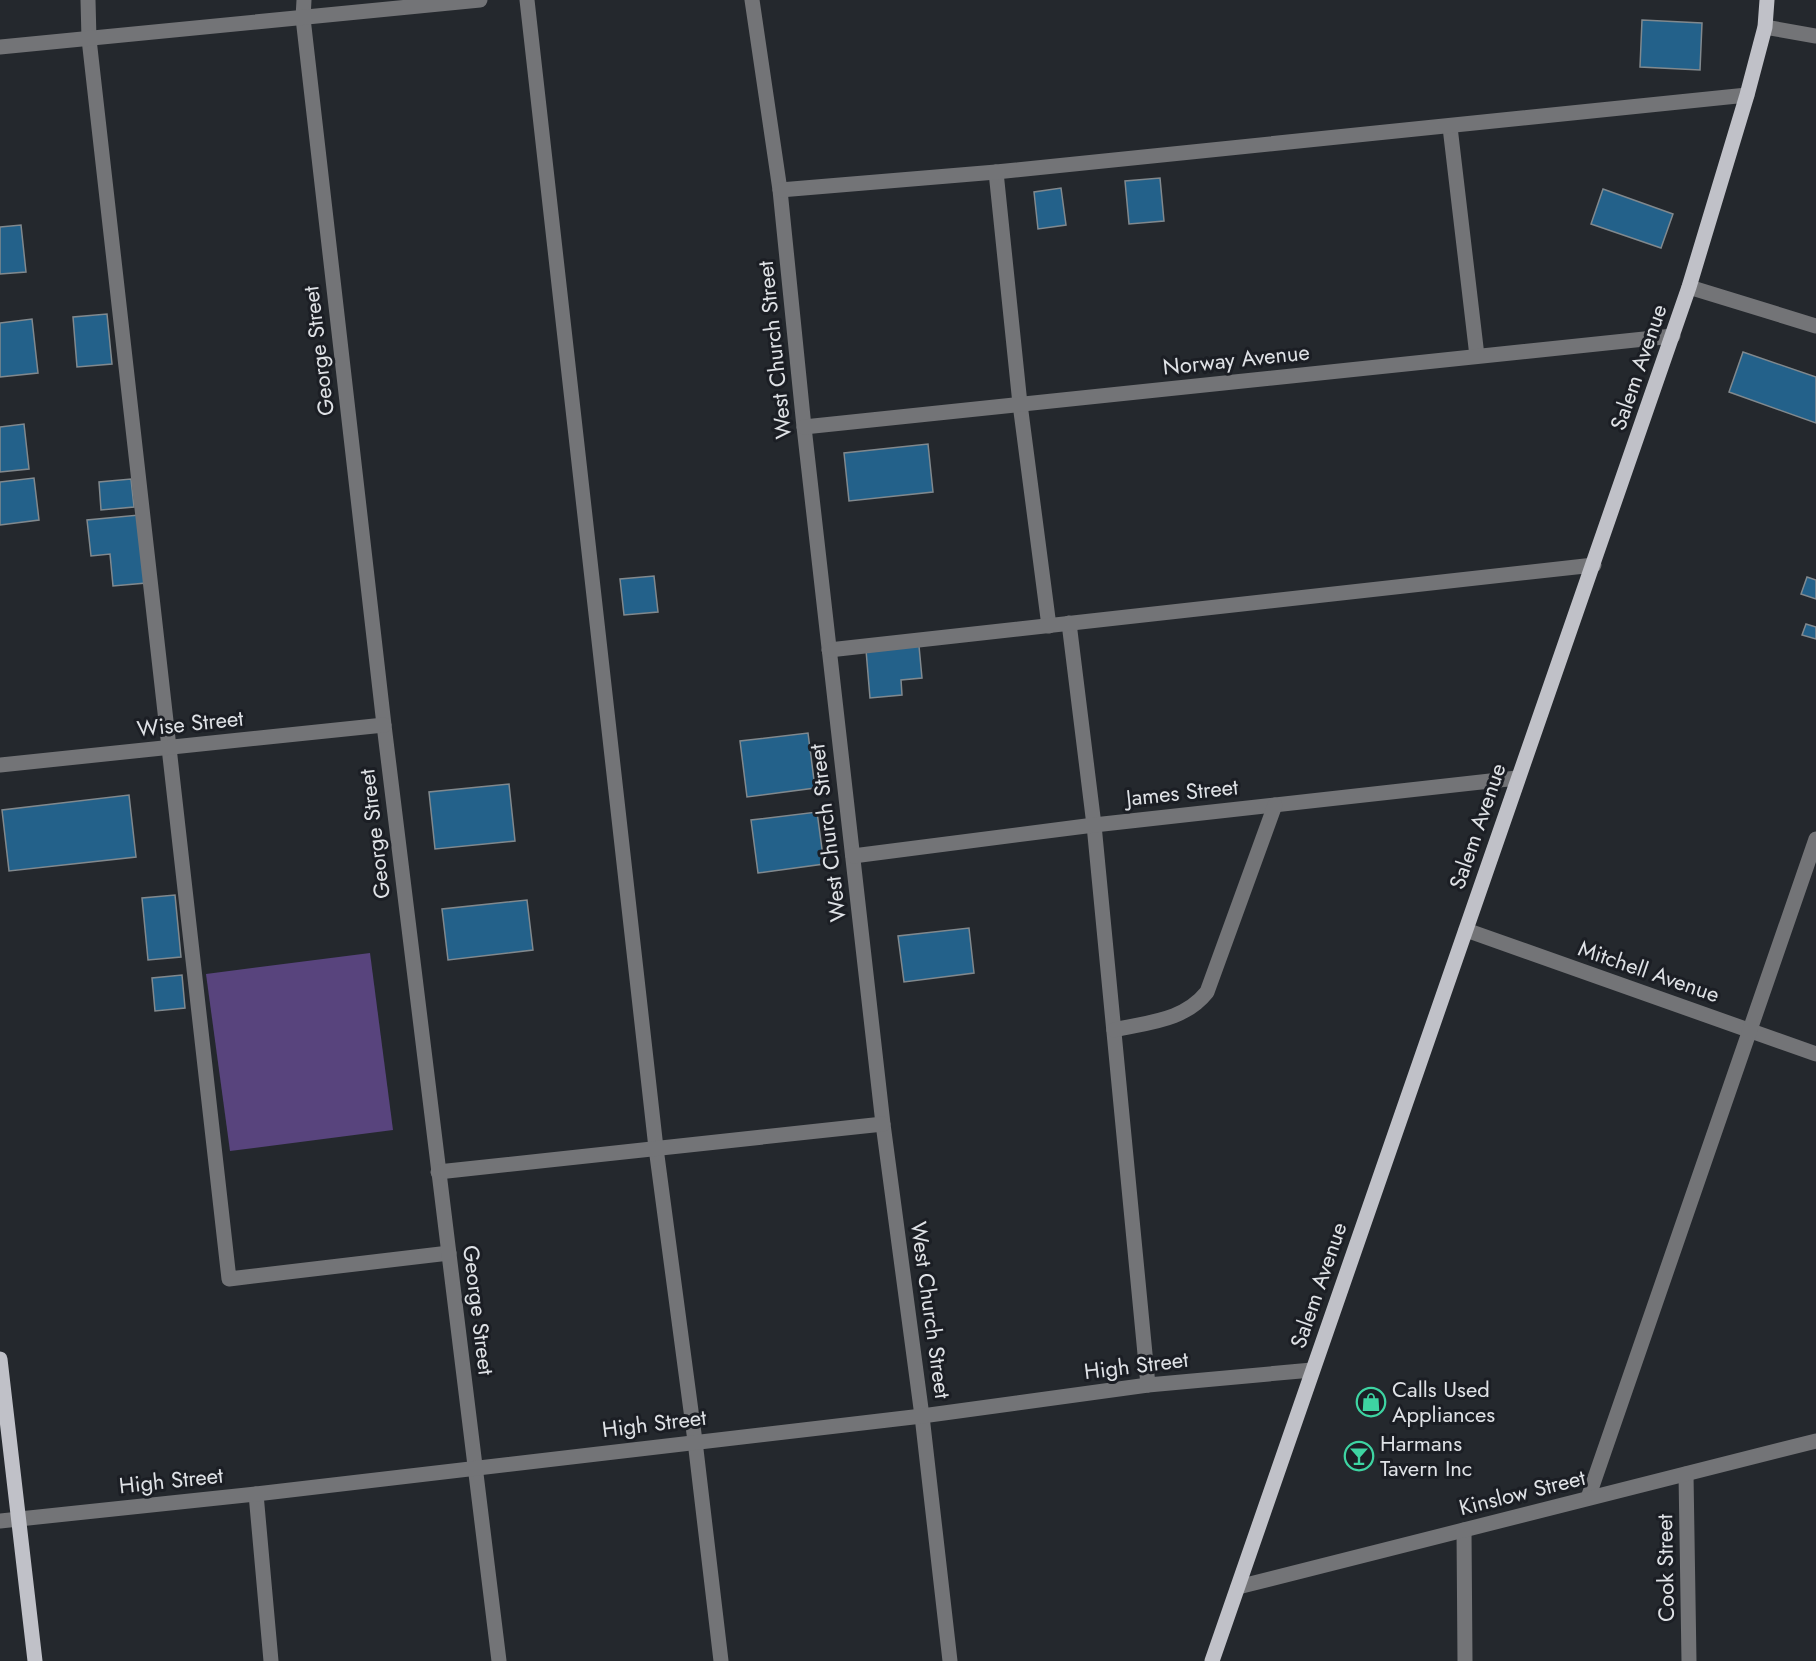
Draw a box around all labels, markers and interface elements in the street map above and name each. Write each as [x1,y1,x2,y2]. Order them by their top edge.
street label: West Church Street [749,259,799,441]
street label: George Street [294,284,342,418]
street label: Salem Avenue [1601,300,1675,434]
street label: Norway Avenue [1161,335,1311,383]
street label: Wise Street [135,701,245,744]
street label: West Church Street [800,742,854,924]
street label: Salem Avenue [1440,759,1514,893]
street label: George Street [350,767,398,901]
street label: James Street [1121,770,1240,814]
street label: Mitchell Avenue [1574,932,1724,1010]
street label: Salem Avenue [1281,1218,1355,1352]
street label: West Church Street [903,1219,959,1401]
street label: George Street [455,1243,503,1377]
street label: High Street [1082,1343,1191,1387]
place label: Calls Used Appliances [1392,1373,1495,1430]
shop icon: Calls Used Appliances [1355,1386,1387,1418]
street label: High Street [600,1401,709,1445]
place label: Harmans Tavern Inc [1380,1427,1472,1484]
bar icon: Harmans Tavern Inc [1343,1440,1375,1472]
street label: High Street [117,1459,225,1501]
street label: Kinslow Street [1455,1461,1589,1523]
street label: Cook Street [1648,1513,1682,1622]

